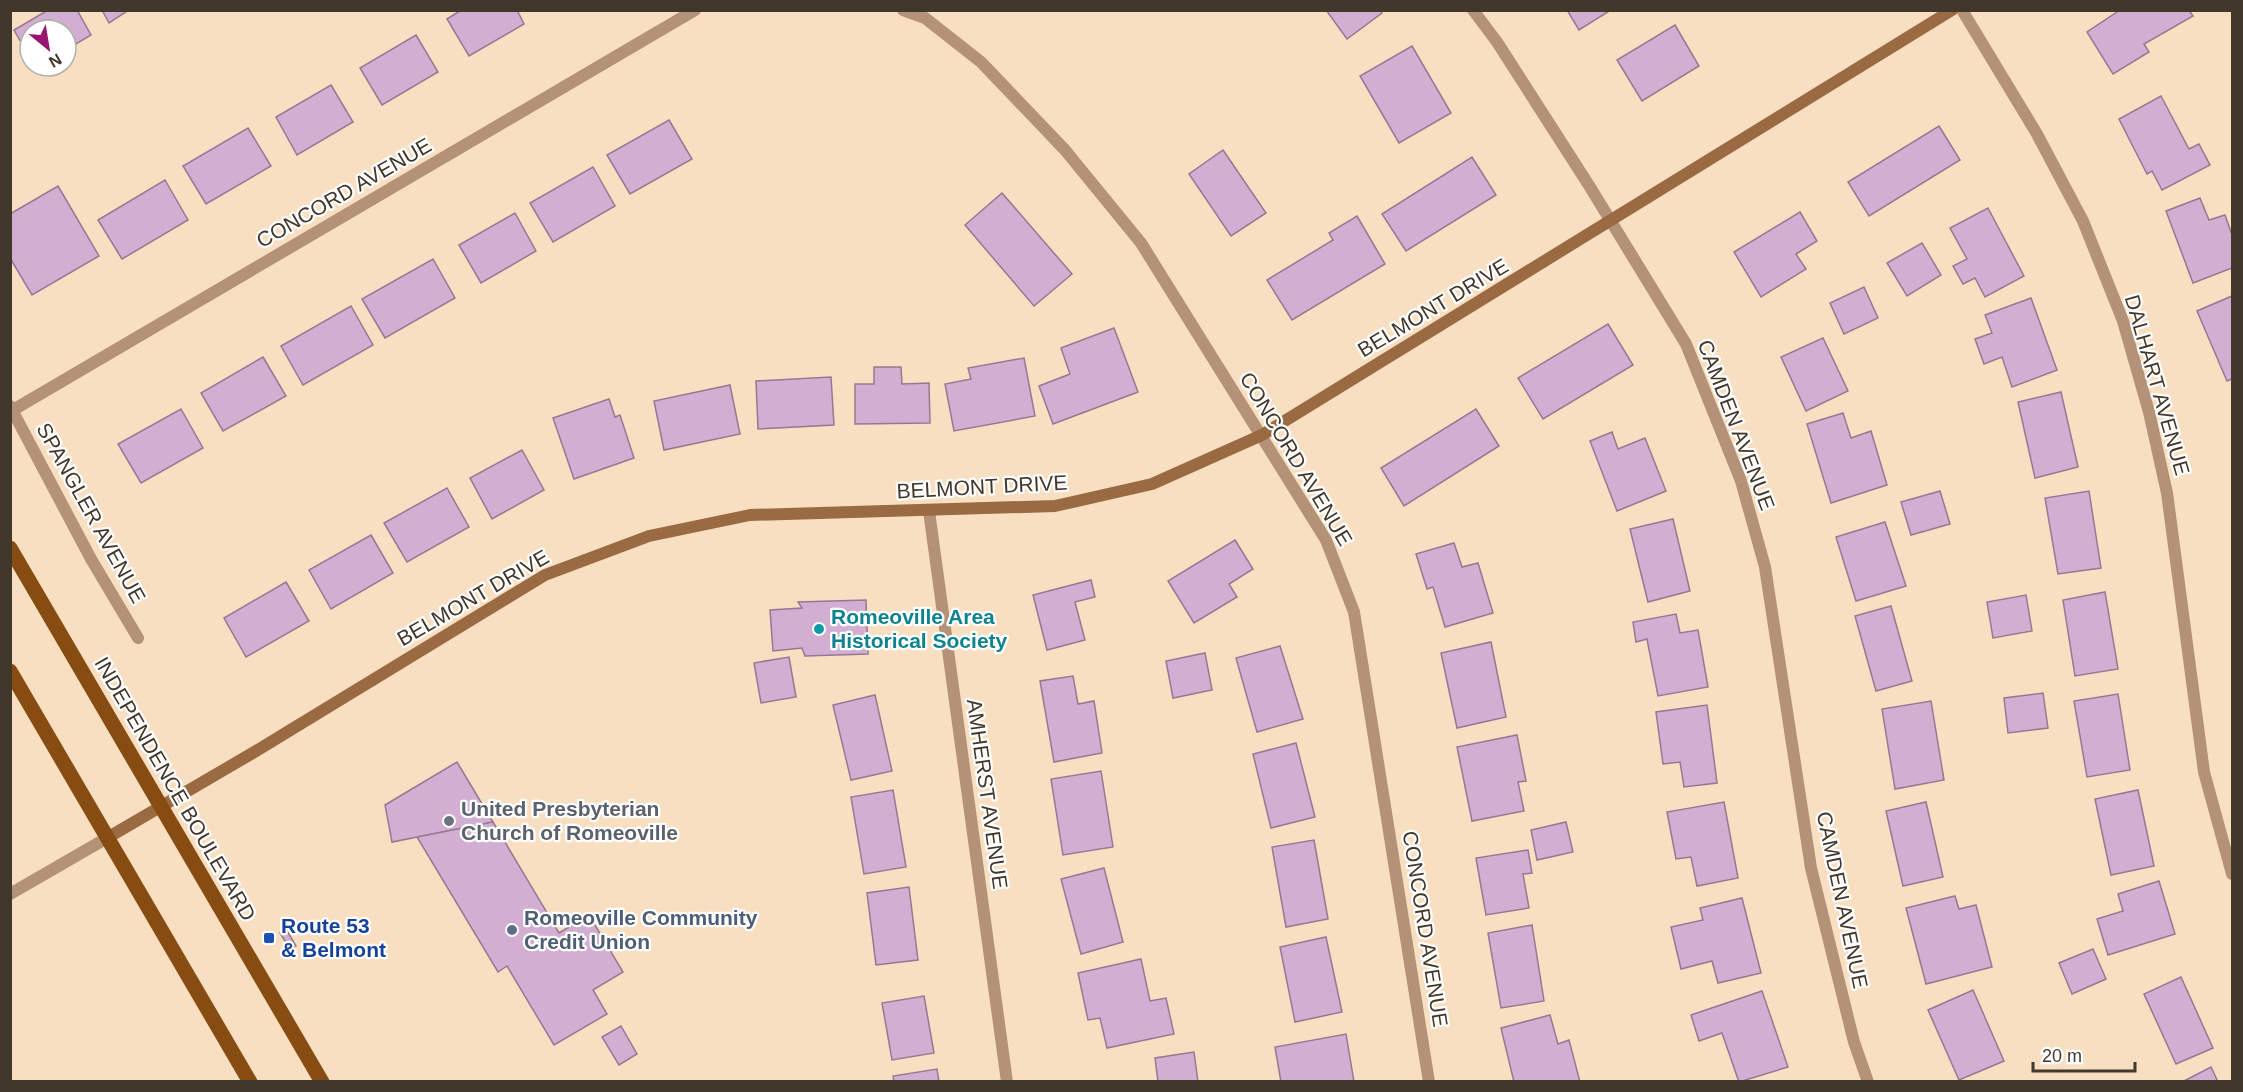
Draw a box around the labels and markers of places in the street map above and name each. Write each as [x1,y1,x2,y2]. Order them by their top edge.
place label: Romeoville Area Historical Society [831,605,1008,652]
marker: Romeoville Area Historical Society [812,622,826,636]
place label: United Presbyterian Church of Romeoville [461,797,678,844]
marker: United Presbyterian Church of Romeoville [442,814,456,828]
place label: Romeoville Community Credit Union [524,906,758,953]
place label: Route 53 & Belmont [281,914,386,961]
marker: Romeoville Community Credit Union [505,923,519,937]
marker: Route 53 & Belmont [262,931,276,945]

